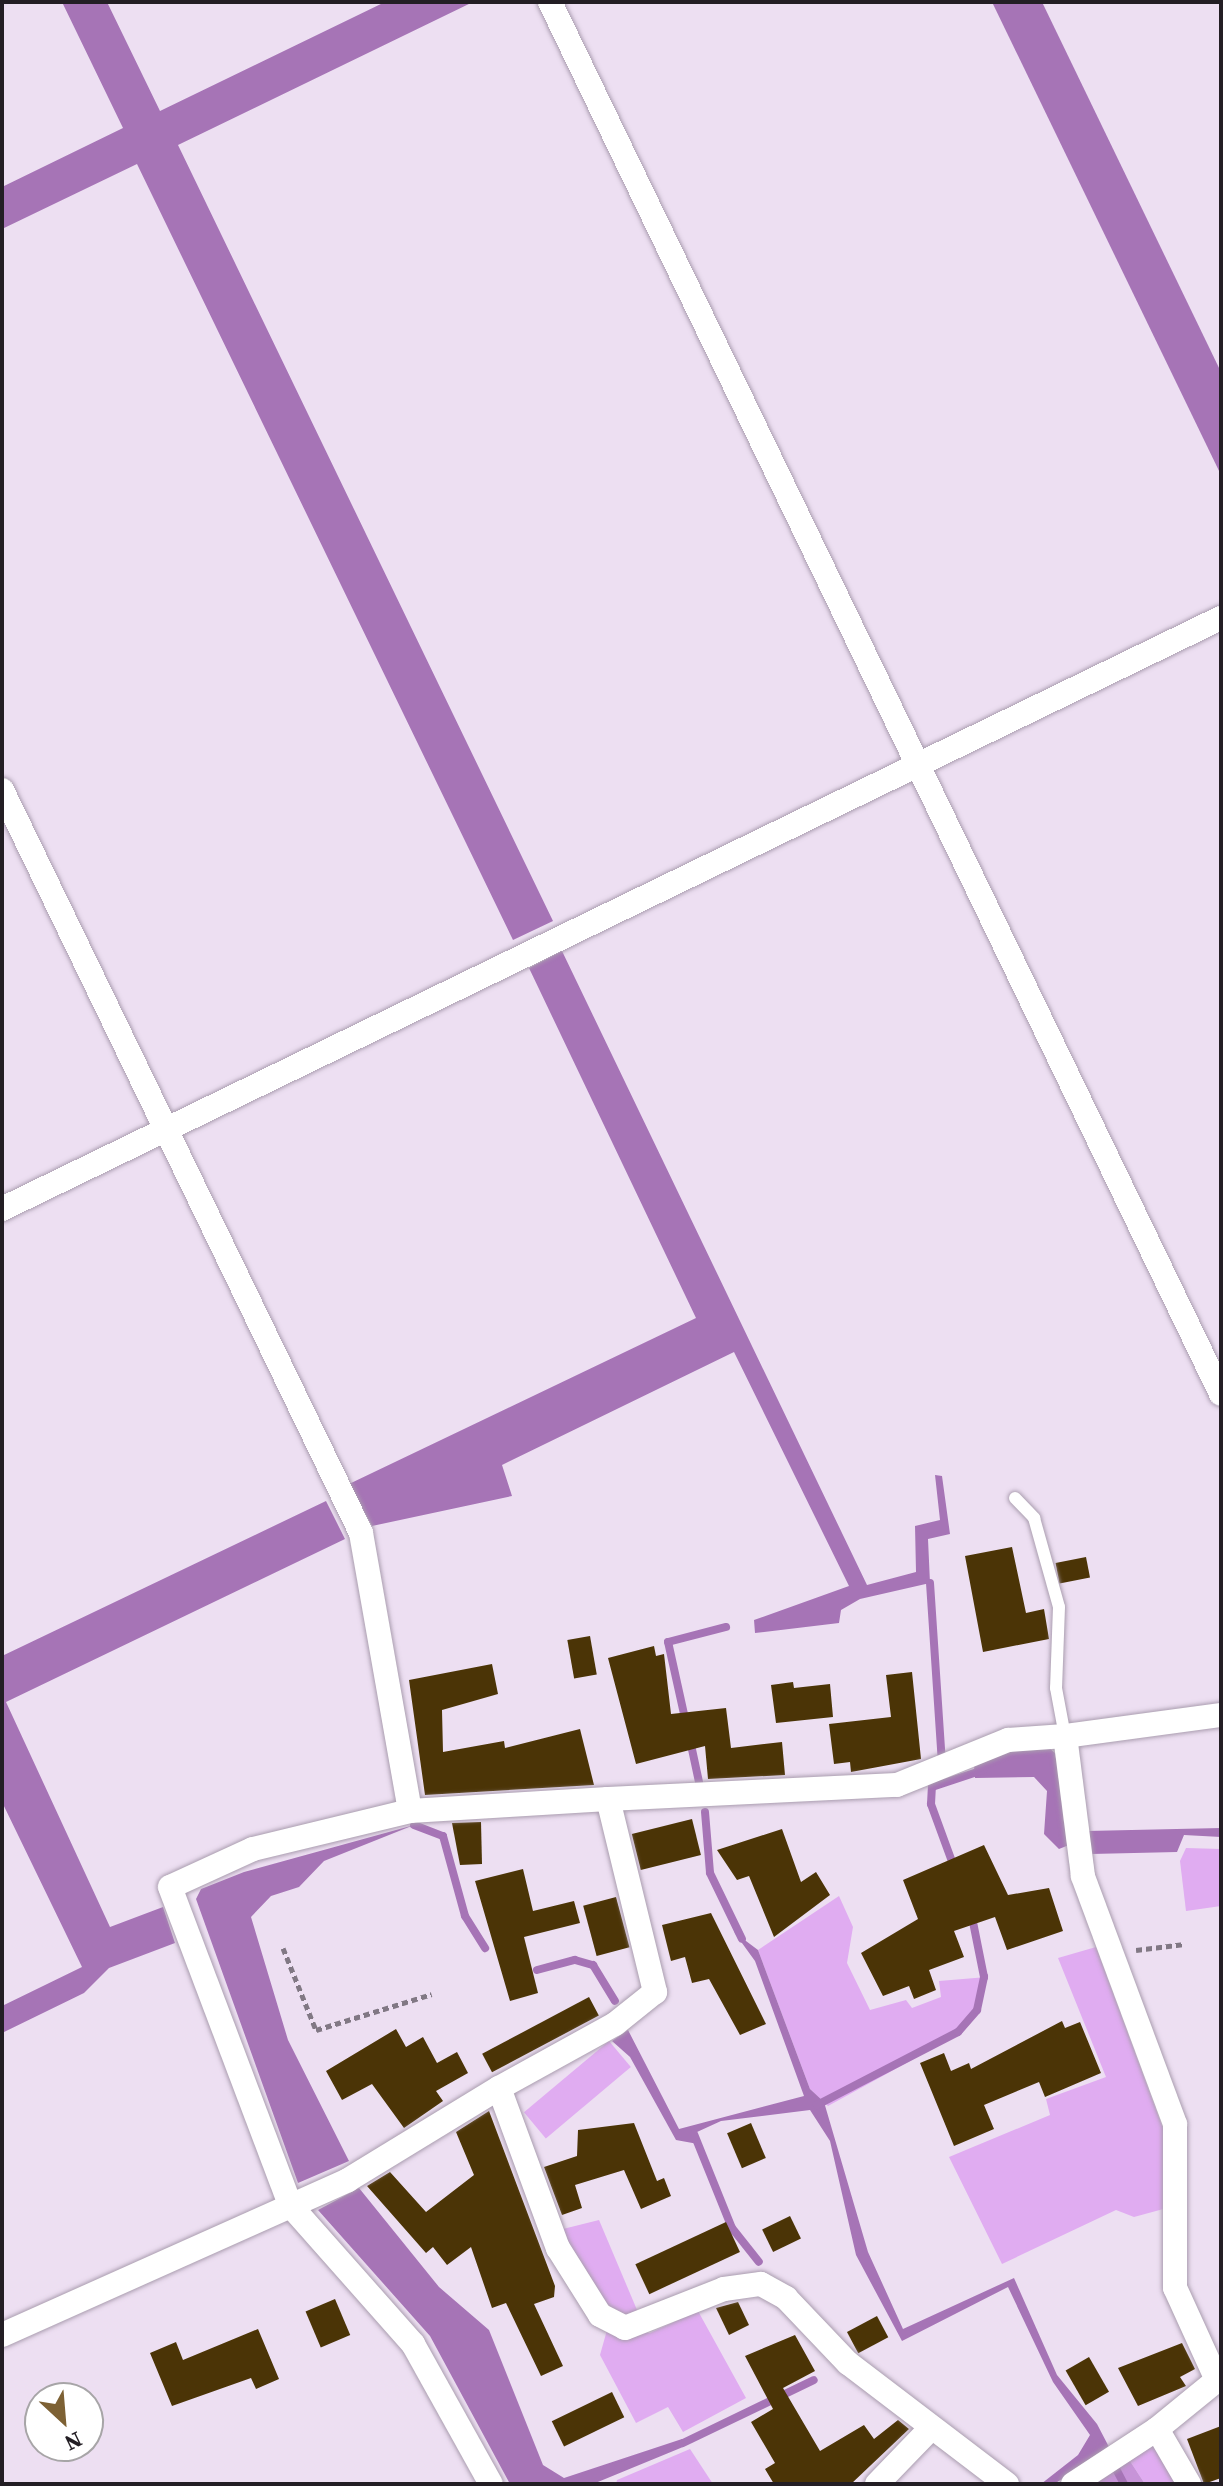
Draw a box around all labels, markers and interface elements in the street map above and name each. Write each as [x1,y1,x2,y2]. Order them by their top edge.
north arrow [24,2382,104,2462]
text: N [60,2425,87,2459]

